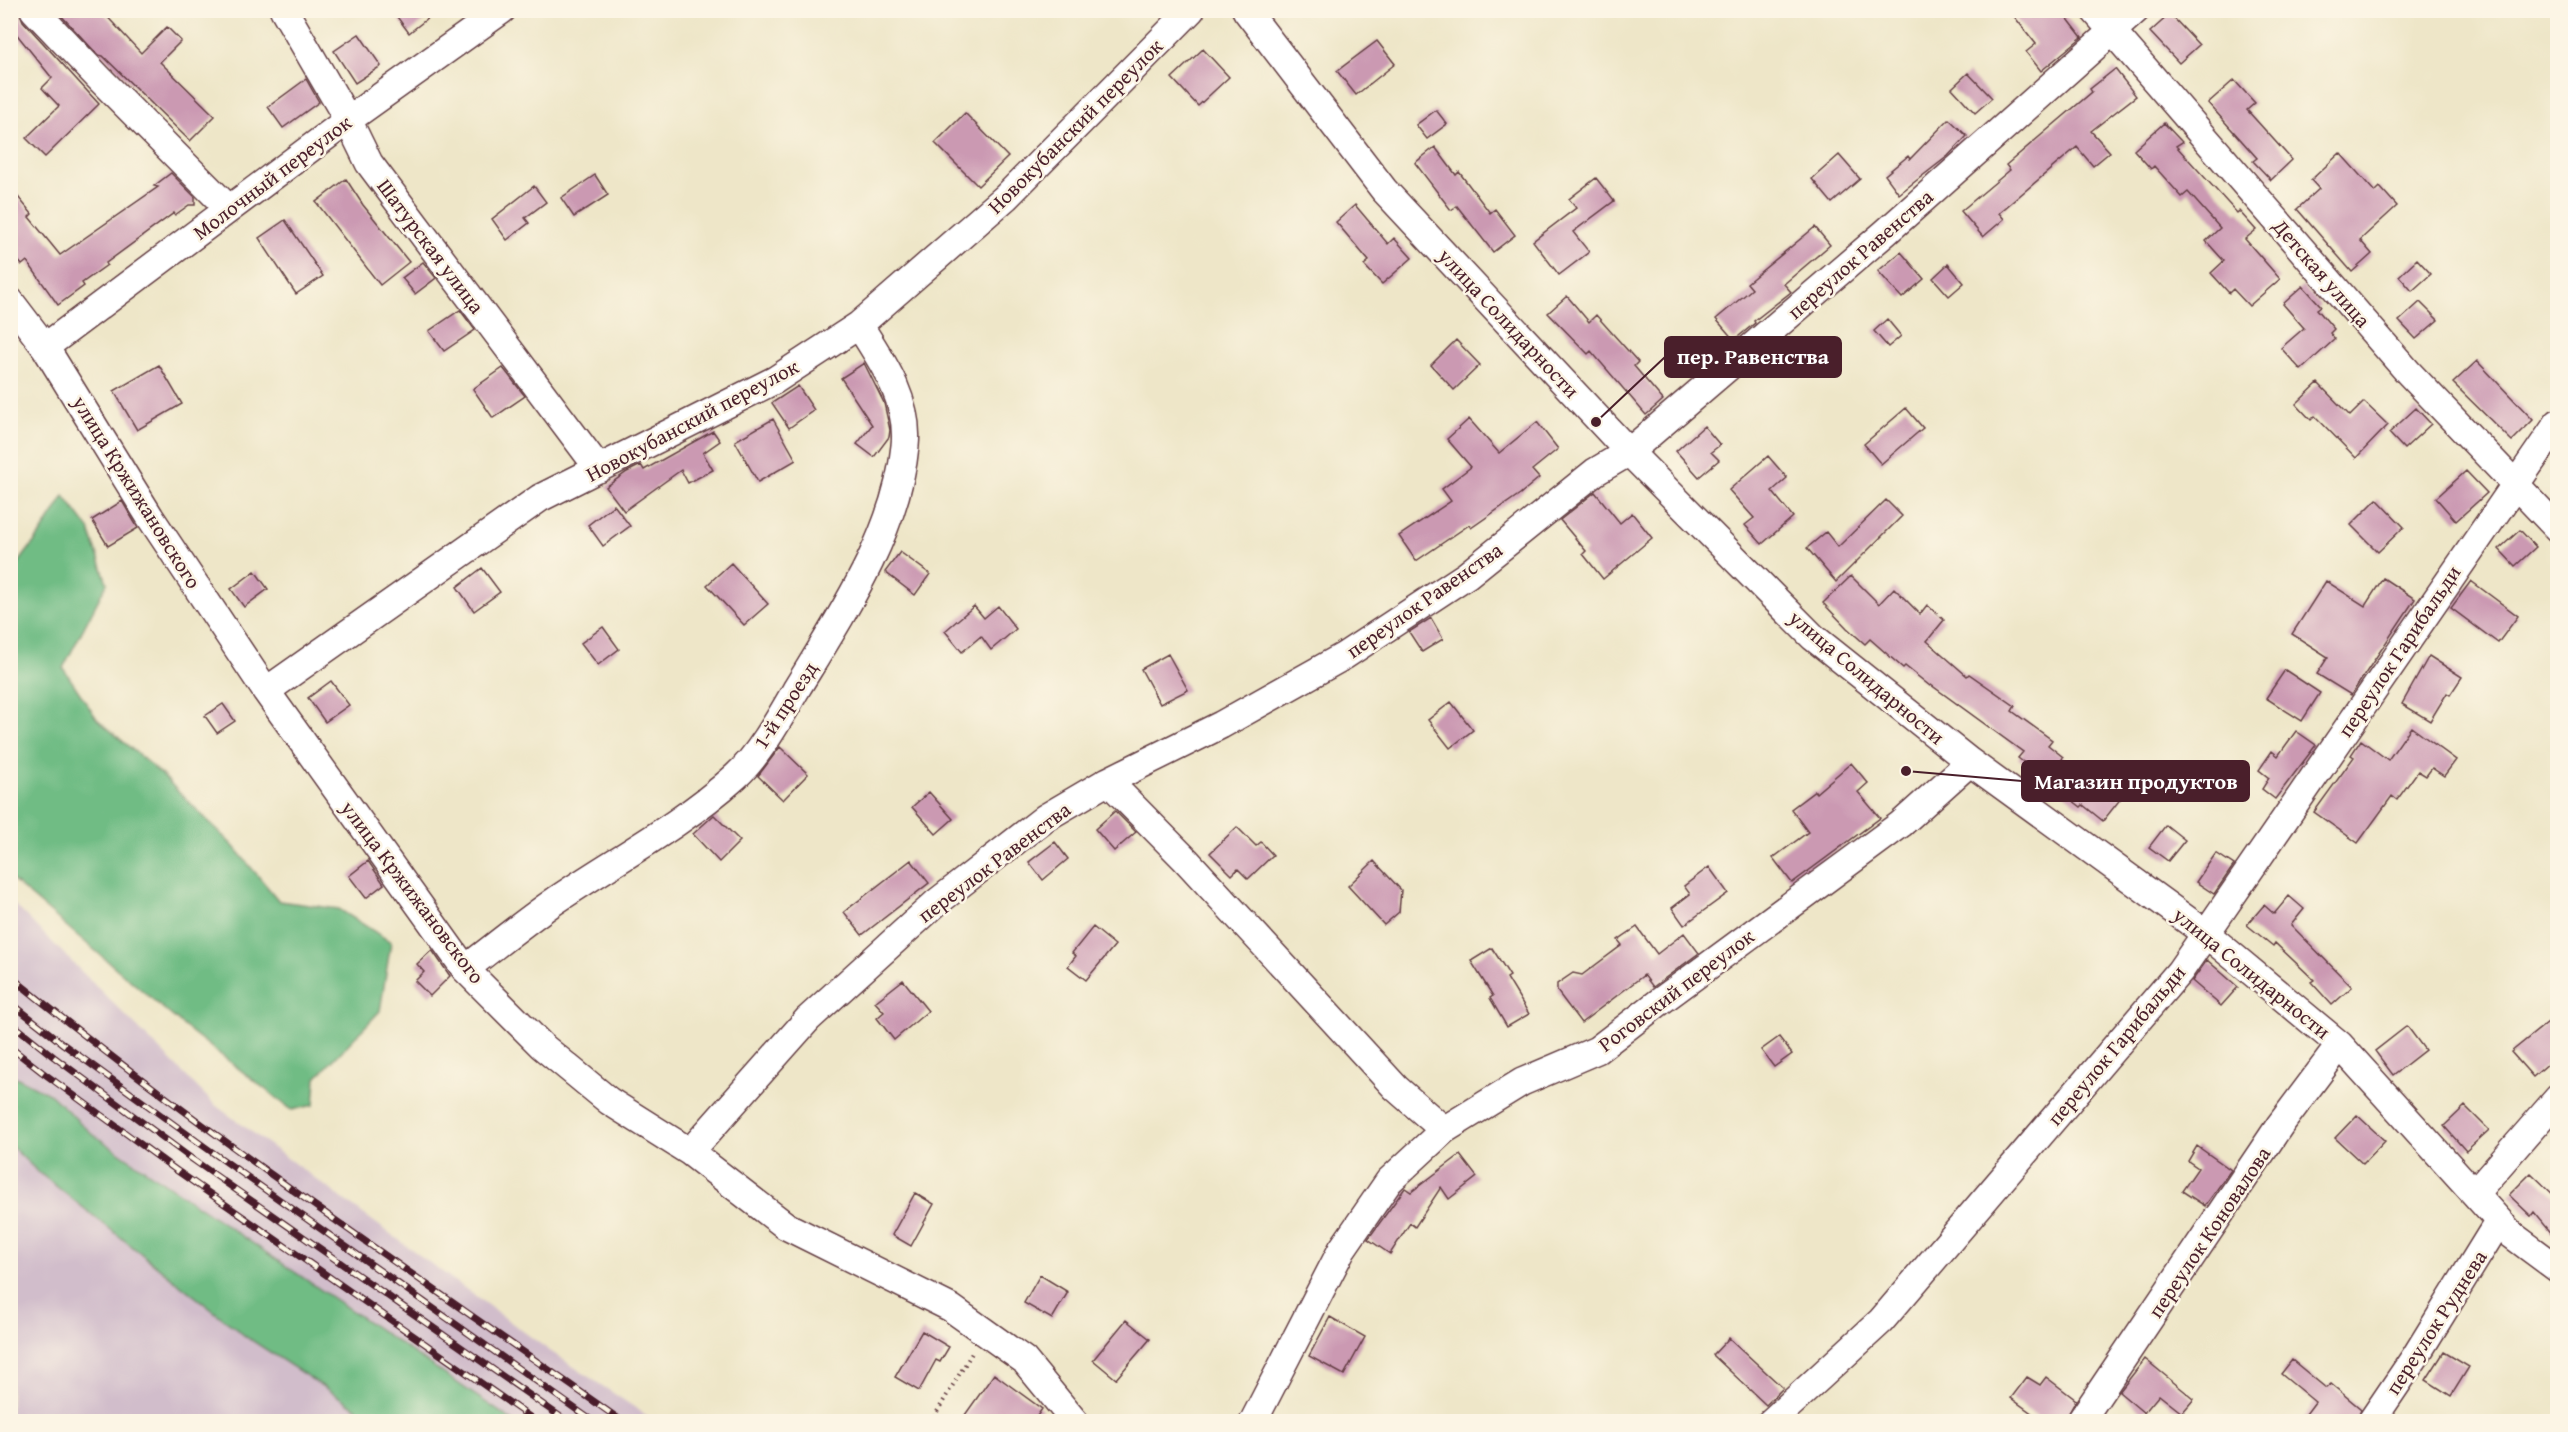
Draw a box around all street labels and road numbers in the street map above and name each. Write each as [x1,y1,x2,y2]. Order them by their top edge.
street label: Новокубанский переулок [980,31,1170,221]
street label: Молочный переулок [186,107,358,247]
street label: Шатурская улица [370,172,492,320]
street label: переулок Равенства [1780,182,1940,326]
street label: Детская улица [2265,211,2378,334]
street label: улица Солидарности [1430,240,1587,405]
street label: Новокубанский переулок [580,351,804,489]
street label: улица Кржижановского [64,389,209,595]
street label: переулок Равенства [1339,534,1509,666]
street label: переулок Гарибальди [2330,559,2468,743]
street label: улица Солидарности [1782,602,1952,752]
street label: 1-й проезд [745,655,825,755]
street label: улица Кржижановского [333,793,492,990]
street label: переулок Равенства [911,794,1077,930]
street label: улица Солидарности [2166,899,2338,1046]
street label: Роговский переулок [1591,921,1761,1059]
street label: переулок Гарибальди [2039,958,2193,1132]
street label: переулок Коновалова [2140,1140,2278,1324]
street label: переулок Руднева [2377,1243,2495,1401]

